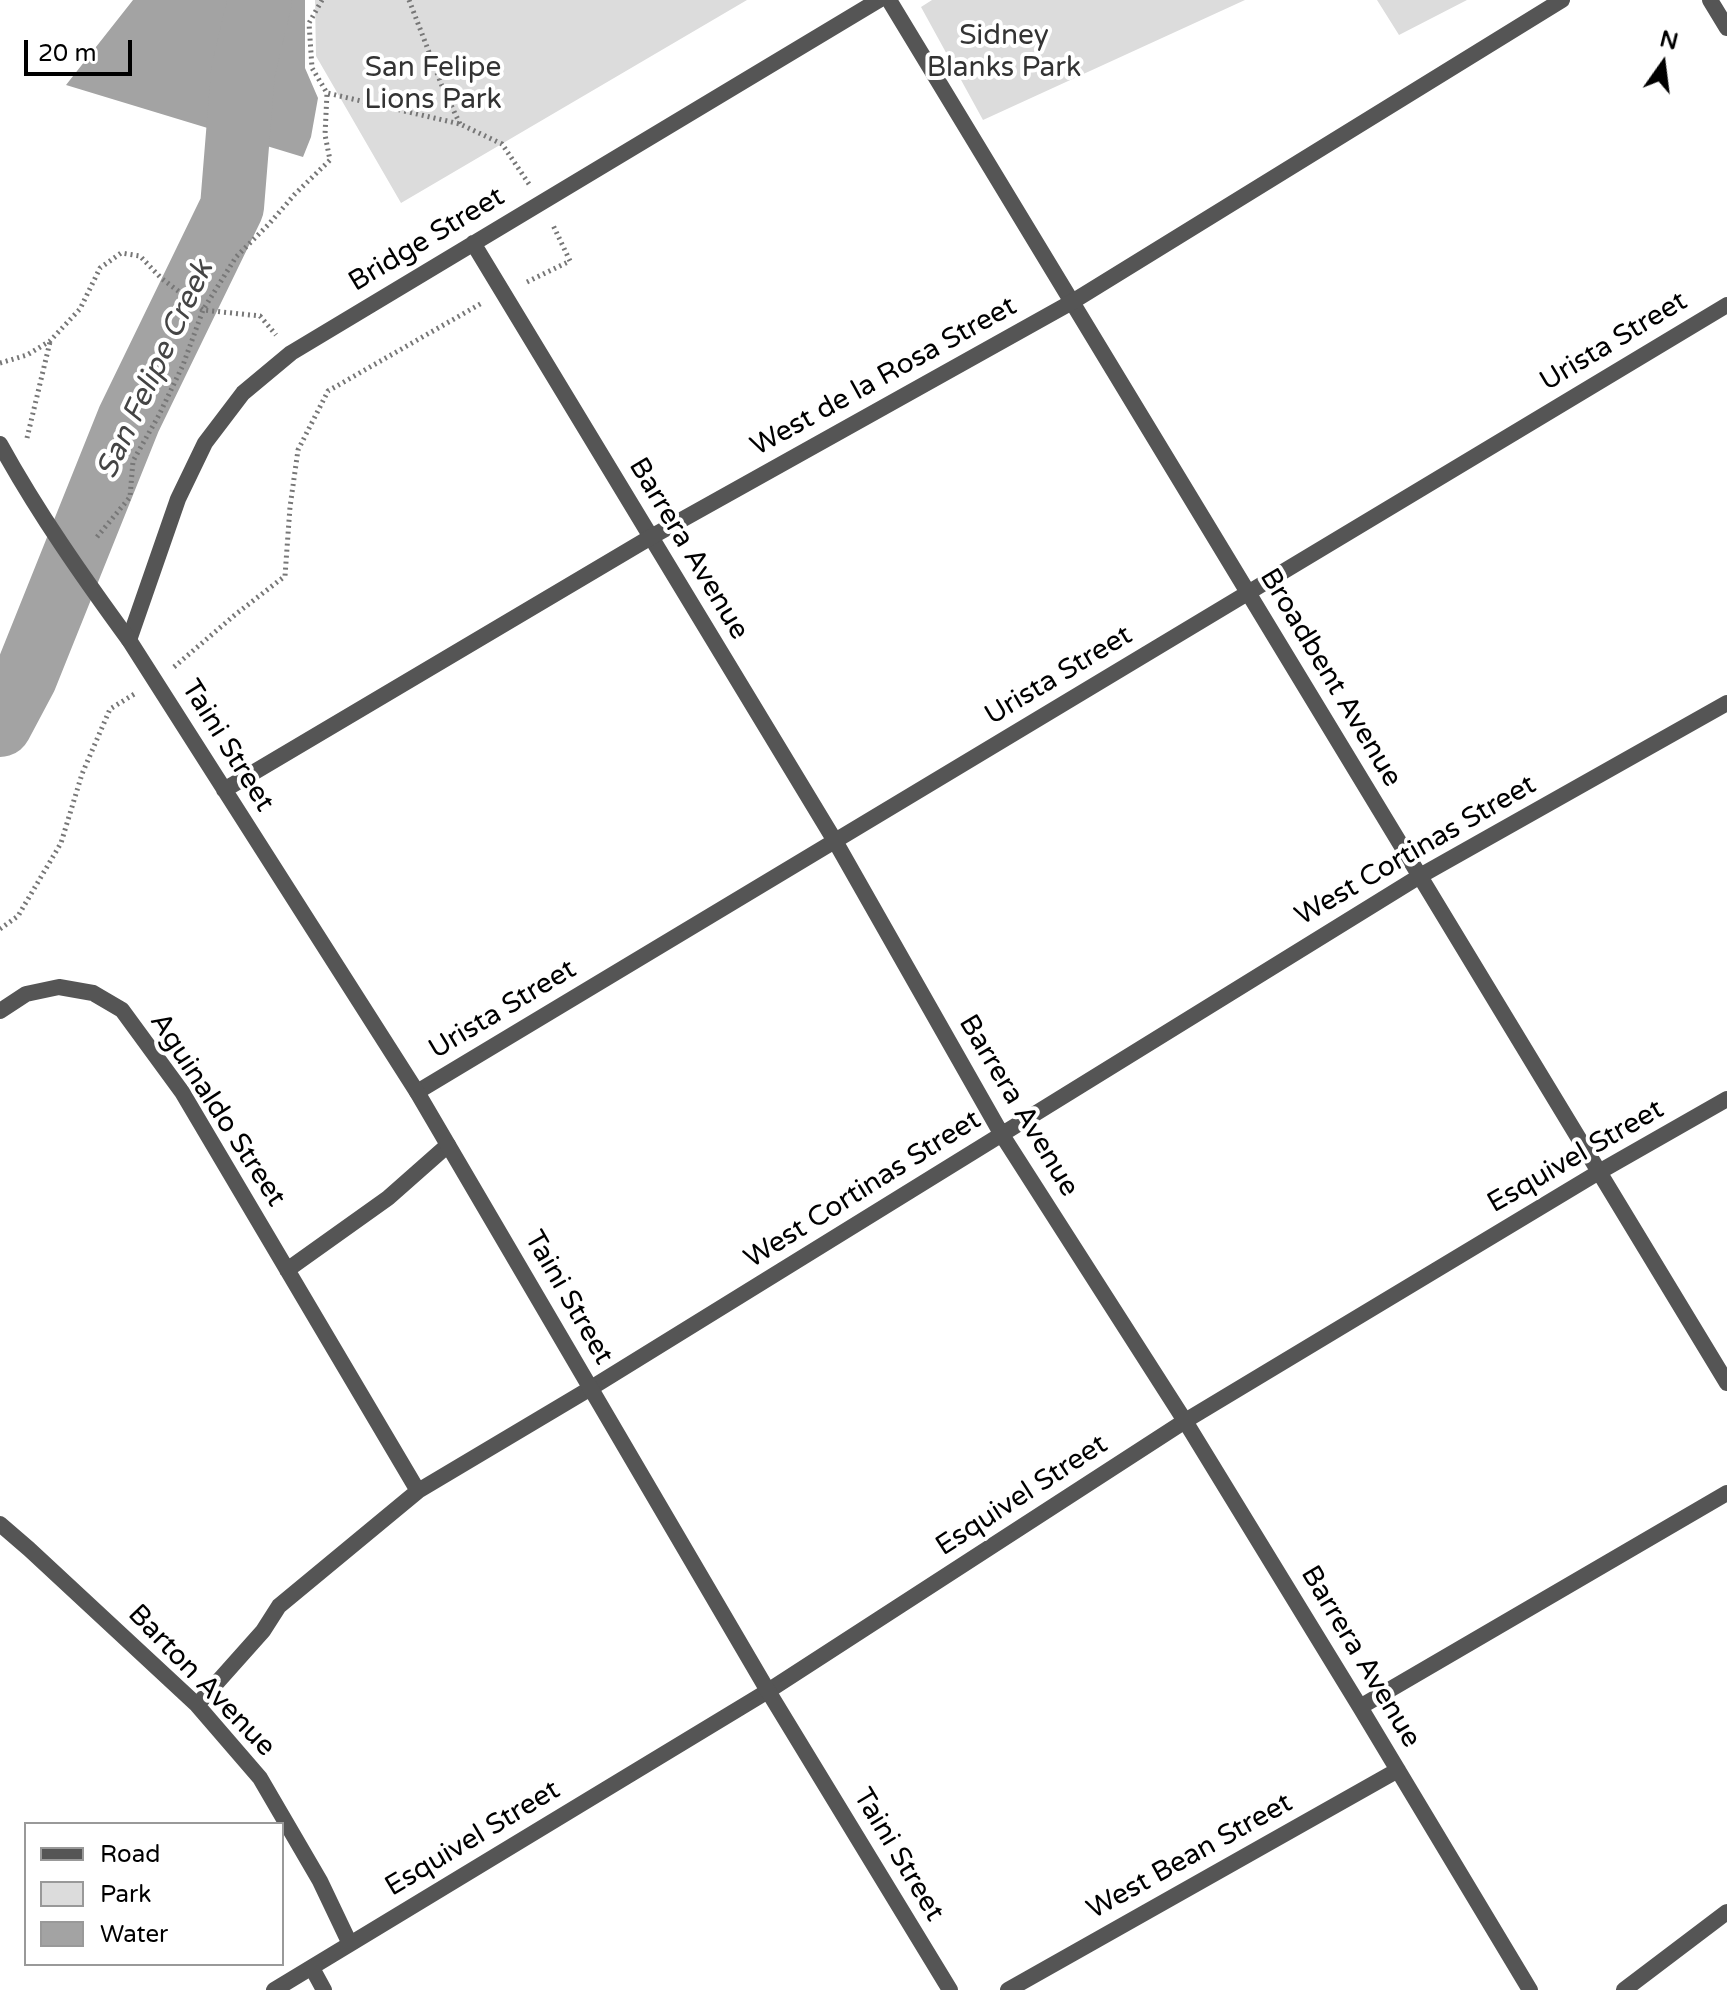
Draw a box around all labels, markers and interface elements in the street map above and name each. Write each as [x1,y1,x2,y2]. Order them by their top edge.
park label: Sidney Blanks Park [927,20,1081,86]
scale bar [28,24,136,74]
north arrow [1623,24,1703,104]
text: N [1657,26,1681,55]
text: 20 m [38,39,96,68]
park label: San Felipe Lions Park [364,52,502,118]
street label: Bridge Street [343,180,511,300]
water label: San Felipe Creek [90,255,222,485]
street label: Urista Street [1534,285,1694,399]
street label: West de la Rosa Street [745,290,1023,464]
street label: Barrera Avenue [621,452,755,646]
street label: Broadbent Avenue [1252,563,1408,793]
street label: Urista Street [979,619,1139,733]
street label: Taini Street [173,674,281,818]
street label: West Cortinas Street [1290,768,1542,934]
street label: Urista Street [423,953,583,1067]
street label: Aguinaldo Street [142,1007,292,1213]
street label: Barrera Avenue [951,1009,1085,1203]
street label: Esquivel Street [1482,1093,1670,1221]
street label: West Cortinas Street [739,1104,987,1276]
street label: Taini Street [516,1225,620,1371]
street label: Esquivel Street [930,1428,1114,1564]
street label: Barrera Avenue [1293,1560,1427,1754]
street label: Barton Avenue [120,1598,282,1764]
street label: Esquivel Street [380,1774,566,1904]
street label: Taini Street [845,1783,951,1927]
street label: West Bean Street [1082,1787,1298,1927]
legend [24,1822,284,1966]
text: Road [100,1840,160,1869]
text: Park [100,1880,151,1909]
text: Water [100,1920,168,1949]

